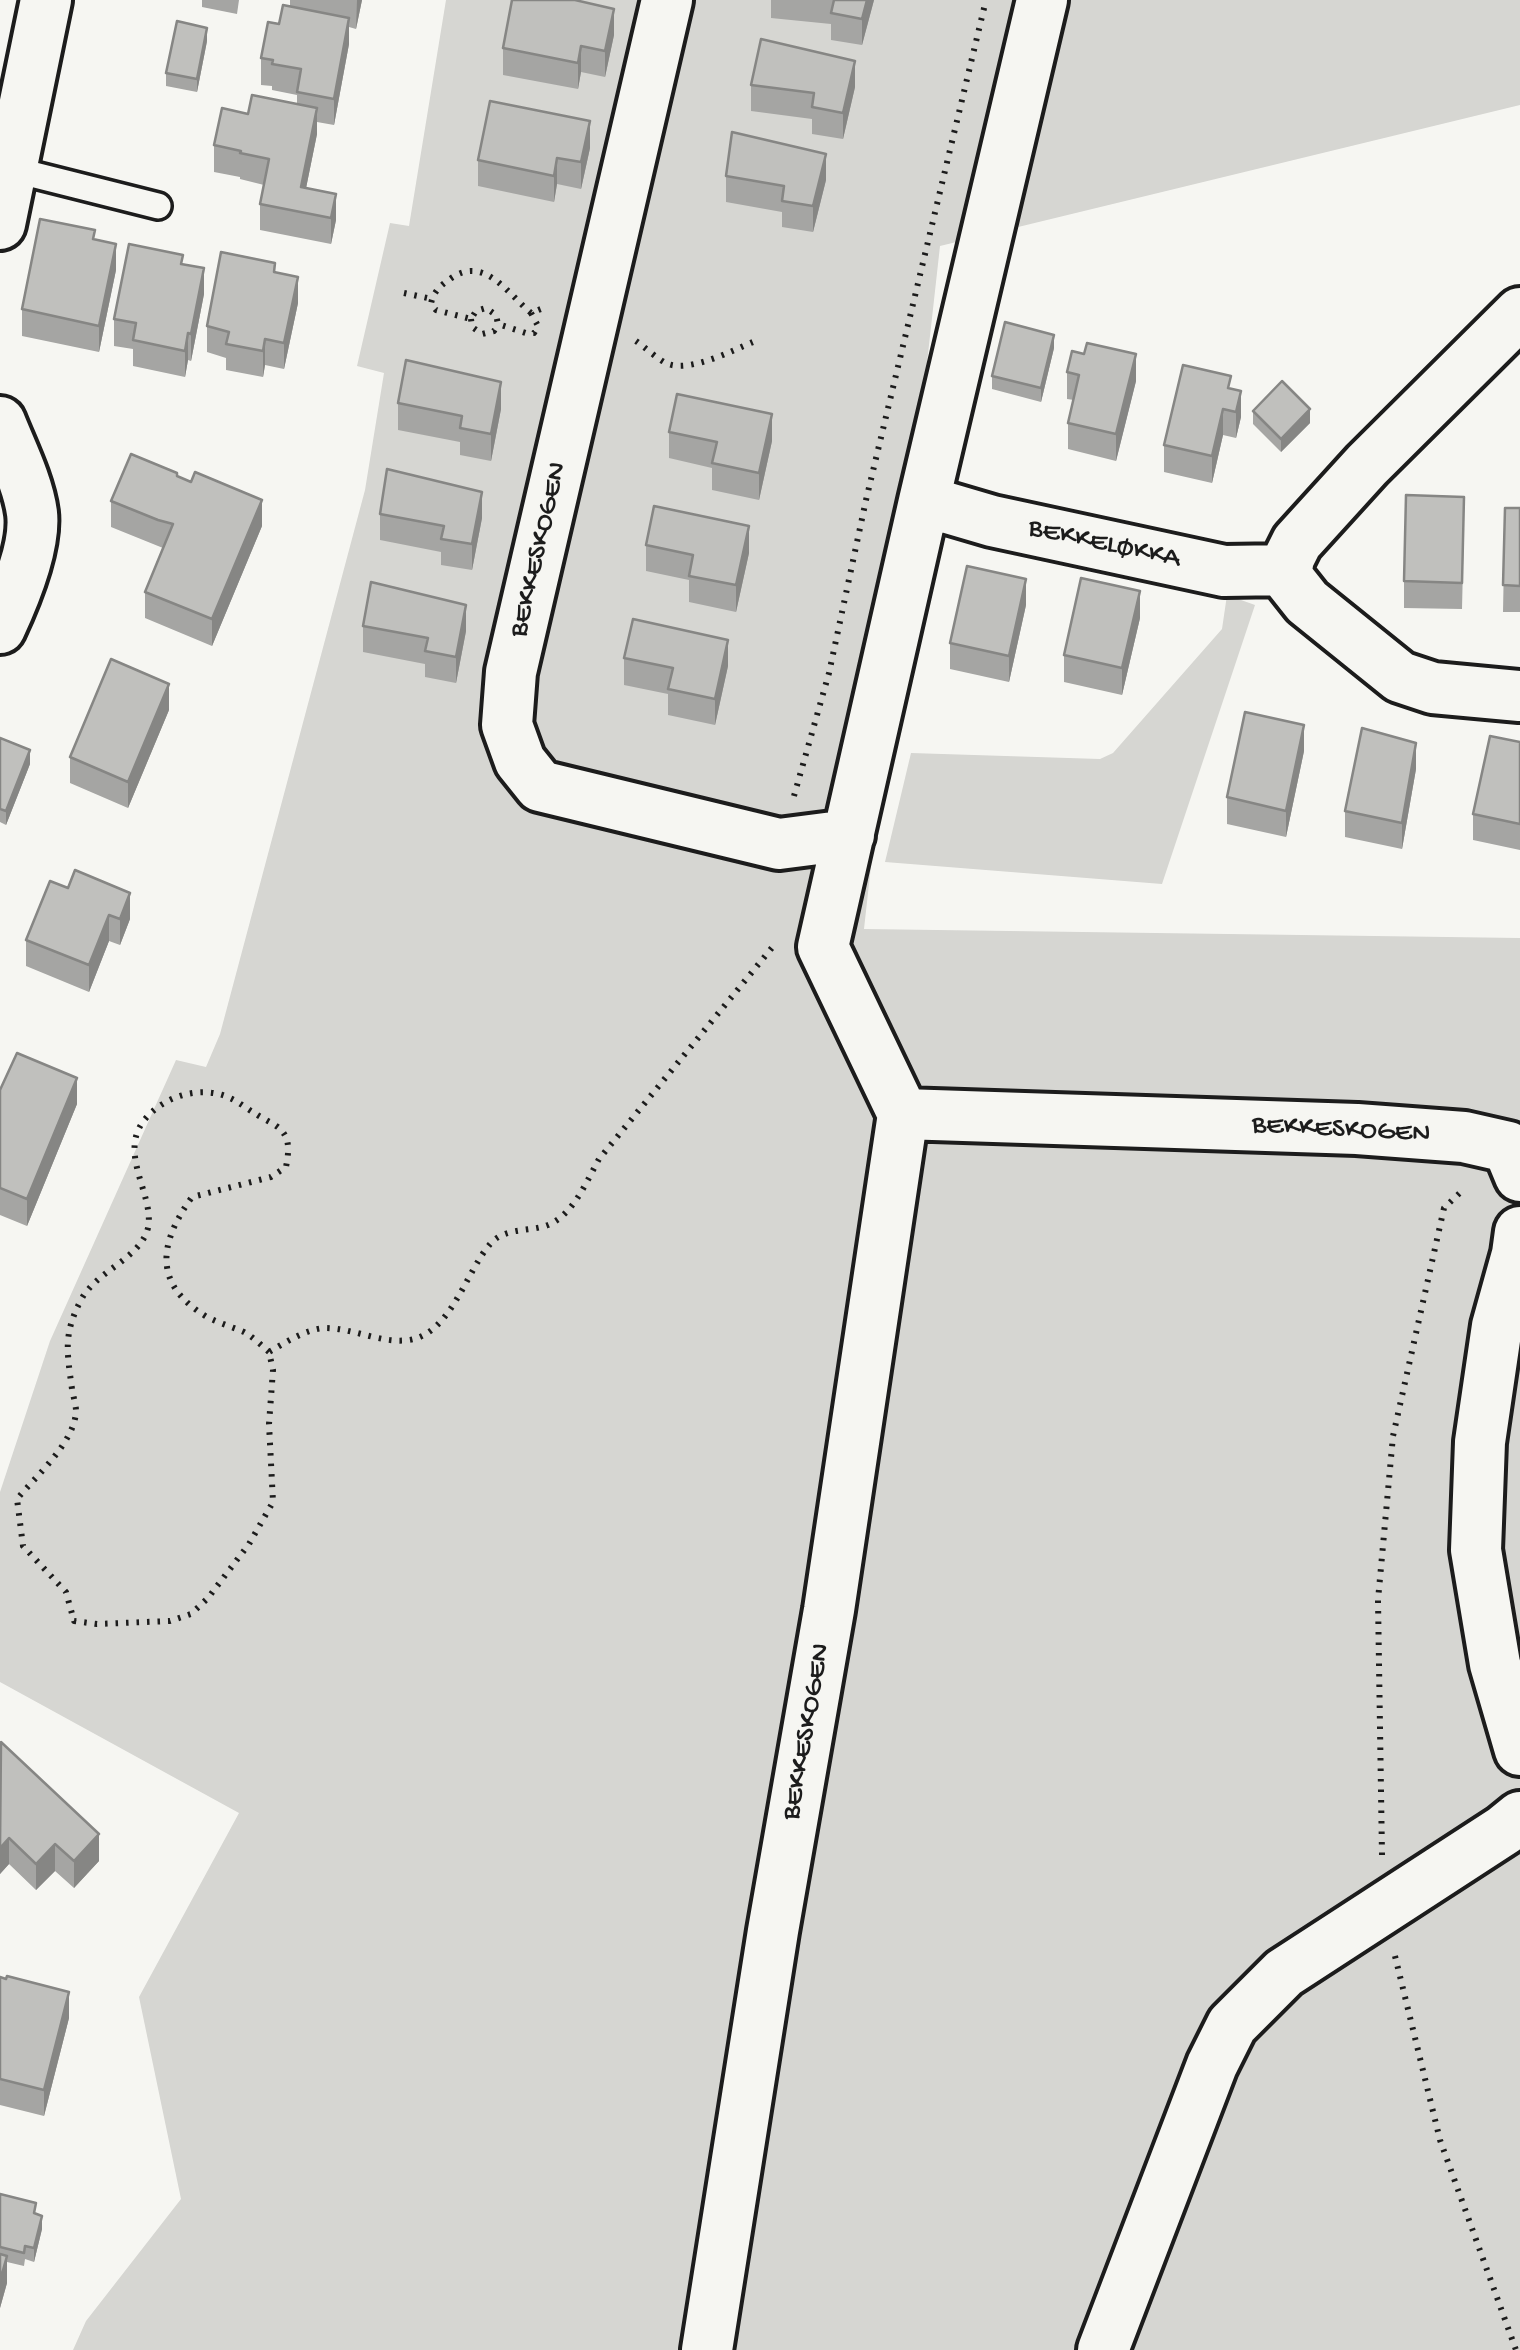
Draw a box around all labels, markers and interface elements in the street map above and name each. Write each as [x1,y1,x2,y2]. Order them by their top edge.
street label: BEKKESKOGEN [504,459,576,641]
street label: BEKKELØKKA [1025,513,1183,577]
street label: BEKKESKOGEN [1251,1110,1431,1152]
street label: BEKKESKOGEN [776,1641,840,1823]

